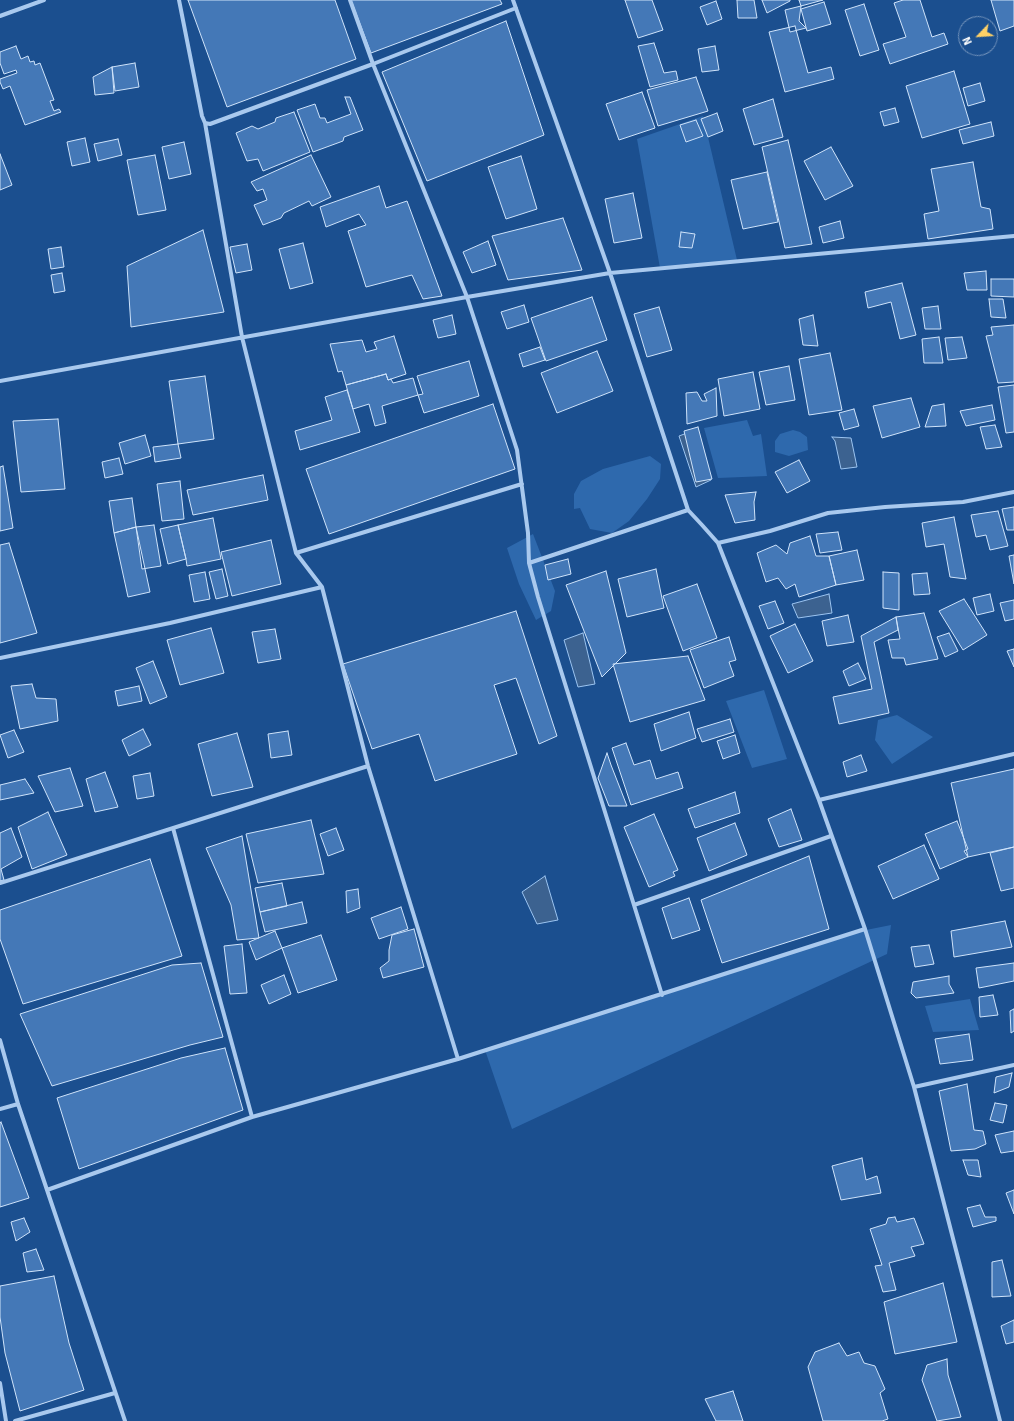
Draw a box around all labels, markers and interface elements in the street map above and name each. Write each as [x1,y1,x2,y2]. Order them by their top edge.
north arrow [958,16,998,56]
text: N [960,35,975,47]

